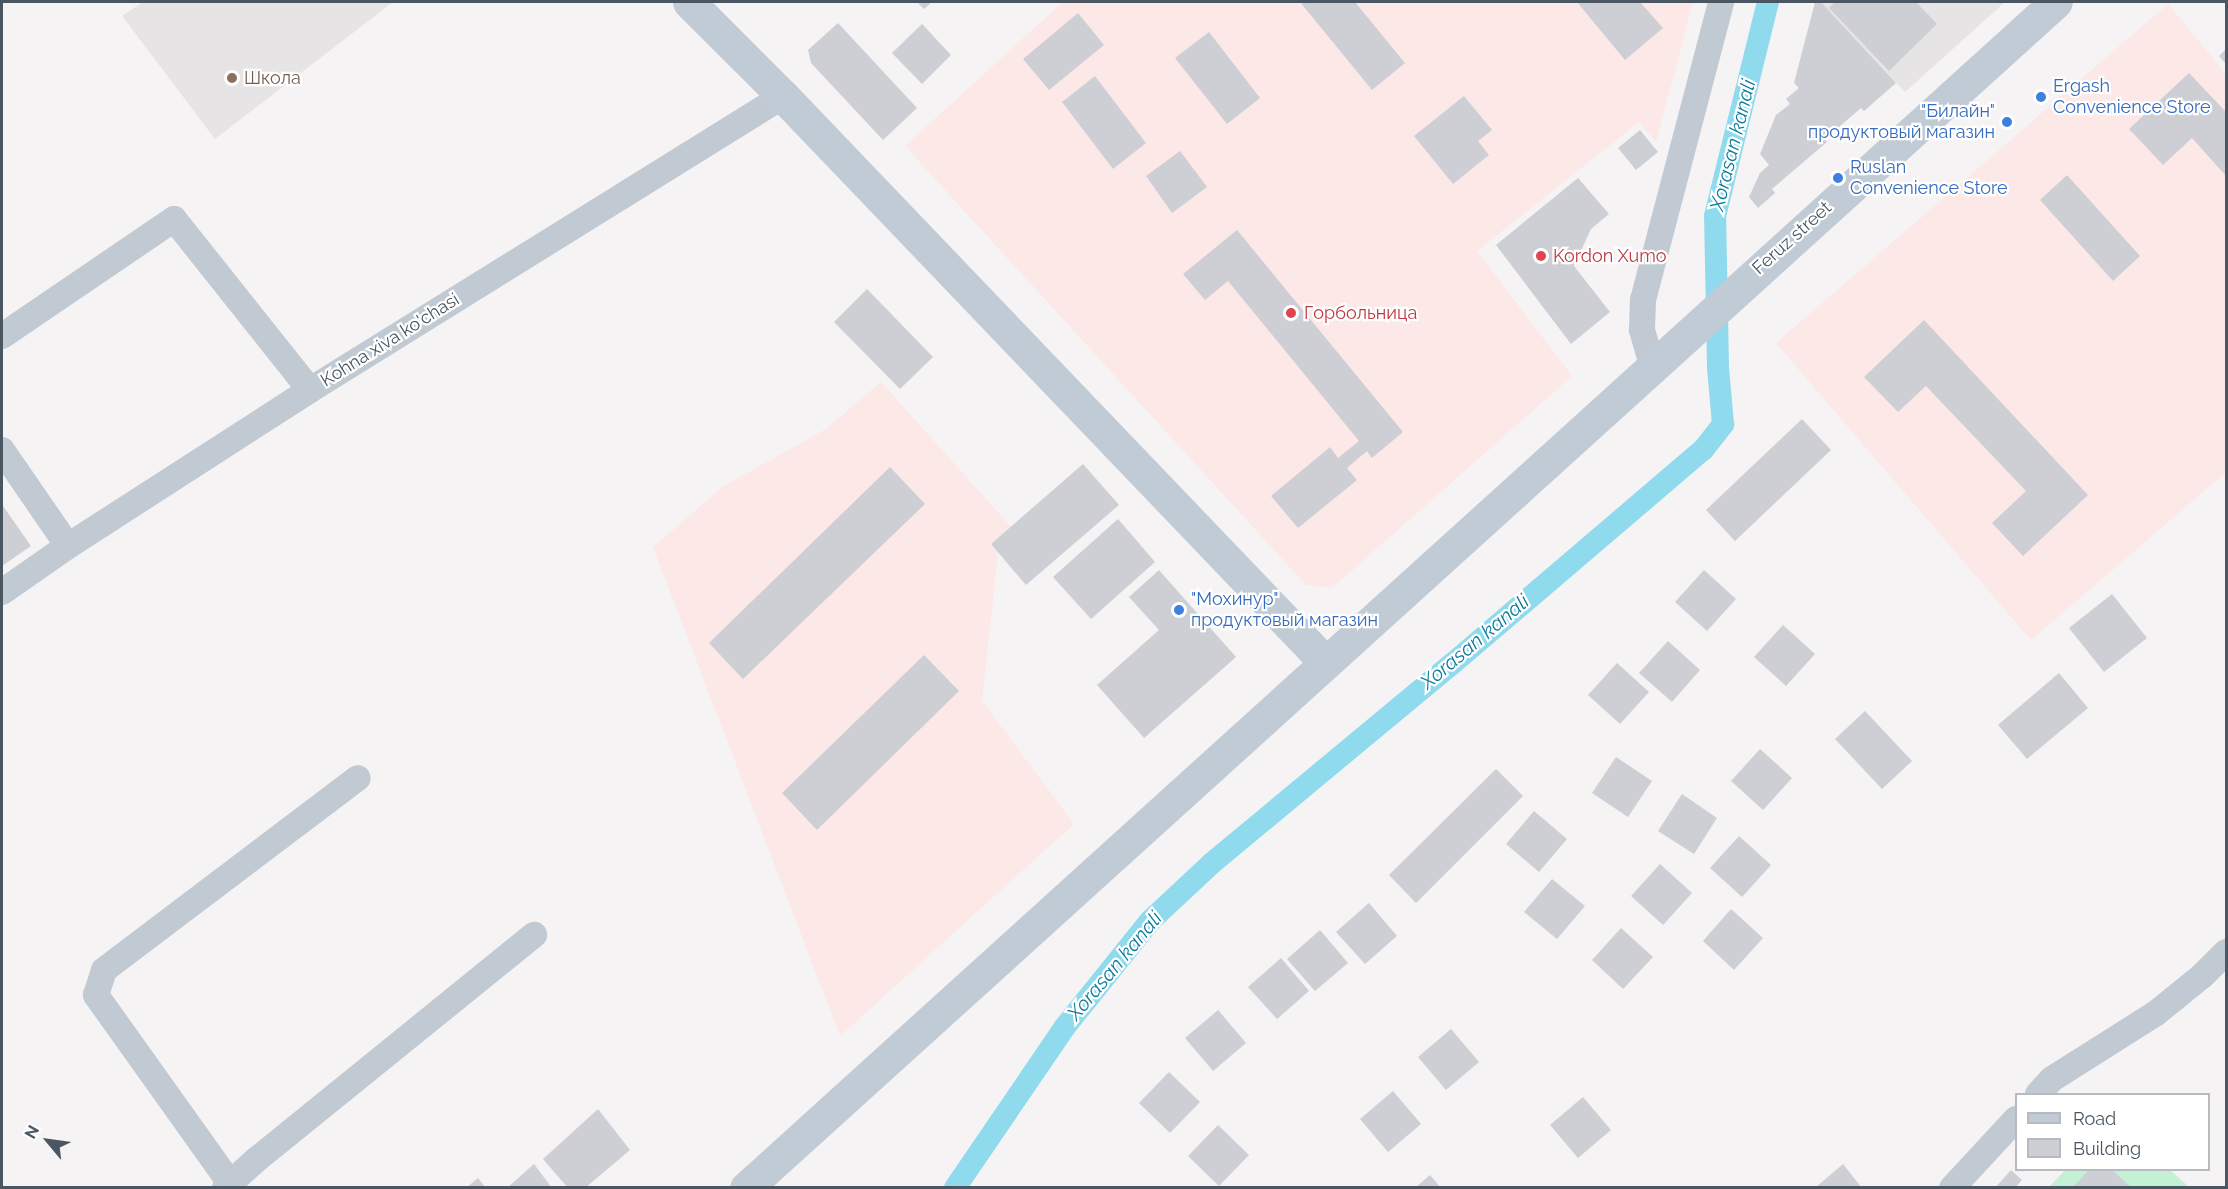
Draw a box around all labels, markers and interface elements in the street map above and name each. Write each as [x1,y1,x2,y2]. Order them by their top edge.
place label: Школа [244,67,301,89]
marker: Школа [225,71,239,85]
place label: Ergash Convenience Store [2053,76,2211,118]
water label: Xorasan kanali [1705,77,1761,213]
marker: Ergash Convenience Store [2034,90,2048,104]
place label: "Билайн" продуктовый магазин [1808,101,1995,144]
marker: "Билайн" продуктовый магазин [2000,115,2014,129]
place label: Ruslan Convenience Store [1850,157,2008,200]
marker: Ruslan Convenience Store [1831,171,1845,185]
street label: Feruz street [1748,197,1836,279]
place label: Kordon Xumo [1553,245,1667,267]
marker: Kordon Xumo [1534,249,1548,263]
street label: Kohna xiva ko'chasi [317,289,463,391]
place label: Горбольница [1304,302,1417,324]
marker: Горбольница [1282,304,1300,322]
place label: "Мохинур" продуктовый магазин [1191,589,1378,632]
water label: Xorasan kanali [1416,590,1534,694]
marker: "Мохинур" продуктовый магазин [1172,603,1186,617]
water label: Xorasan kanali [1063,907,1167,1025]
legend [2015,1093,2210,1171]
text: Road [2073,1108,2116,1129]
north arrow [18,1111,78,1171]
text: N [21,1122,43,1142]
text: Building [2073,1138,2141,1159]

